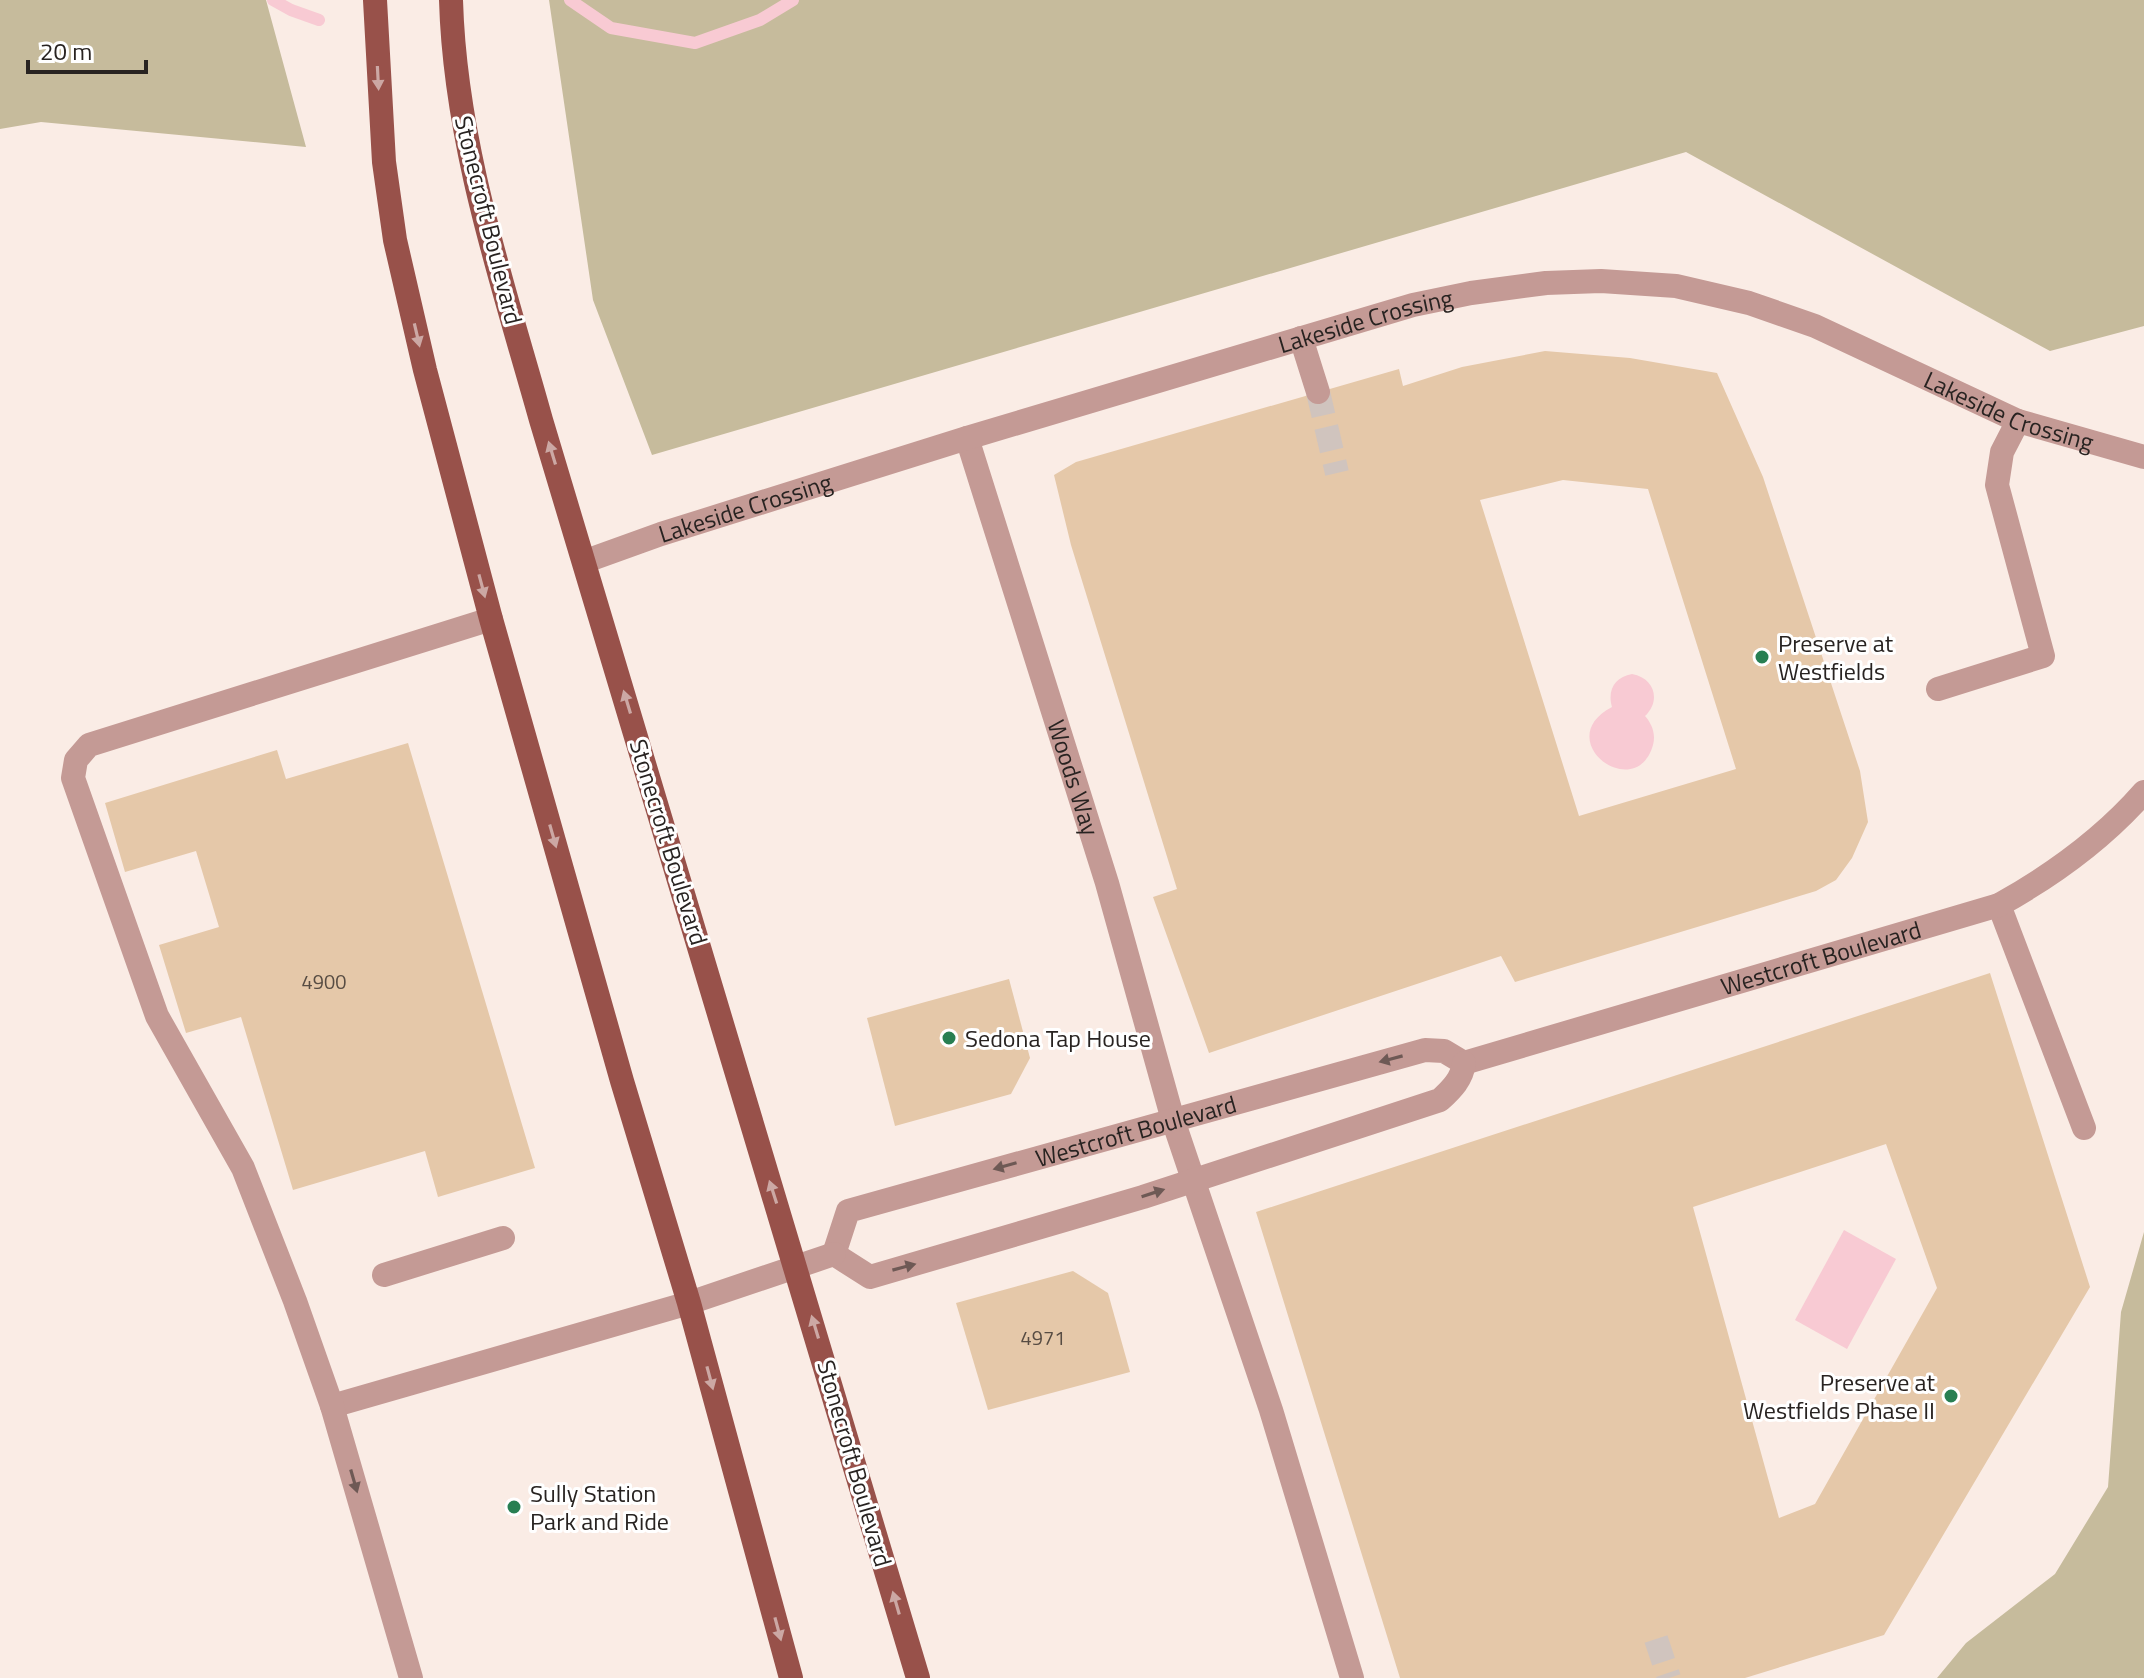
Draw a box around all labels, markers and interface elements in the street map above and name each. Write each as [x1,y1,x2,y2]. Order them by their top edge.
scale bar [28,24,146,74]
text: 20 m [40,33,92,69]
one-way arrow [372,66,385,91]
street label: Stonecroft Boulevard [446,112,532,328]
street label: Lakeside Crossing [1274,279,1456,362]
one-way arrow [411,322,423,347]
street label: Lakeside Crossing [1918,362,2098,460]
one-way arrow [545,440,557,464]
street label: Lakeside Crossing [654,463,836,552]
one-way arrow [477,574,489,599]
place label: Preserve at Westfields [1778,625,1894,689]
marker: Preserve at Westfields [1753,648,1771,666]
one-way arrow [620,689,633,713]
street label: Woods Way [1039,715,1109,840]
street label: Stonecroft Boulevard [621,735,717,949]
one-way arrow [547,824,559,849]
street label: Westcroft Boulevard [1716,911,1925,1004]
house number: 4900 [302,966,346,997]
place label: Sedona Tap House [965,1020,1151,1056]
marker: Sedona Tap House [940,1029,958,1047]
one-way arrow [1378,1054,1403,1066]
street label: Westcroft Boulevard [1031,1086,1240,1176]
one-way arrow [993,1161,1018,1173]
one-way arrow [766,1180,779,1204]
one-way arrow [1141,1187,1165,1199]
one-way arrow [891,1261,916,1273]
one-way arrow [808,1315,821,1339]
house number: 4971 [1021,1322,1065,1353]
street label: Stonecroft Boulevard [808,1355,902,1571]
place label: Preserve at Westfields Phase II [1743,1364,1936,1428]
one-way arrow [704,1366,717,1390]
marker: Preserve at Westfields Phase II [1942,1387,1960,1405]
one-way arrow [348,1470,361,1494]
place label: Sully Station Park and Ride [530,1475,669,1539]
marker: Sully Station Park and Ride [505,1498,523,1516]
one-way arrow [889,1591,902,1615]
one-way arrow [772,1617,785,1641]

